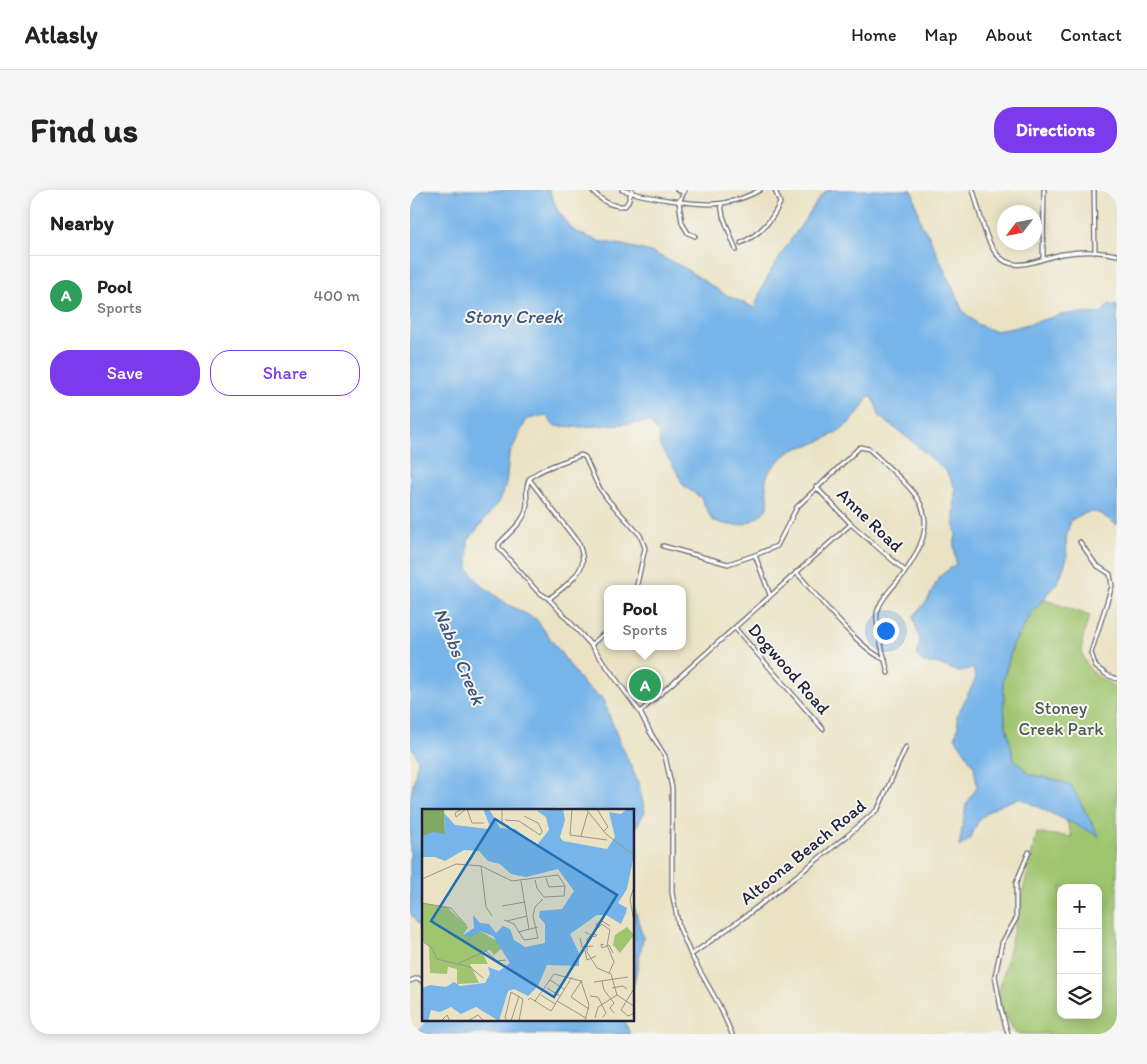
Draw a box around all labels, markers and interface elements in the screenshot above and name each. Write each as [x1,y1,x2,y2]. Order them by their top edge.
text: Atlasly [25,20,98,49]
text: Home [851,24,897,46]
text: Map [925,24,958,46]
text: About [986,24,1032,46]
text: Contact [1060,24,1122,46]
button: Directions [994,107,1117,153]
text: Find us [30,109,138,151]
north arrow [997,205,1042,250]
text: Nearby [50,210,114,235]
text: Pool [97,275,132,298]
text: A [61,286,71,305]
text: 400 m [314,286,360,305]
text: Sports [97,298,142,317]
water label: Stony Creek [464,305,564,328]
button: Save [50,350,200,396]
button: Share [210,350,360,396]
street label: Anne Road [832,483,908,557]
popup [604,585,686,650]
text: Pool [623,597,658,620]
water label: Nabbs Creek [429,604,491,709]
your location [873,618,899,644]
street label: Dogwood Road [743,619,835,719]
text: Sports [623,620,667,639]
pin: A [629,666,661,704]
park label: Stoney Creek Park [1019,697,1104,740]
street label: Altoona Beach Road [736,794,871,909]
inset map [422,809,635,1022]
map controls [1057,884,1102,1019]
button: + [1057,884,1102,929]
button: − [1057,929,1102,974]
button: layers [1057,974,1102,1019]

